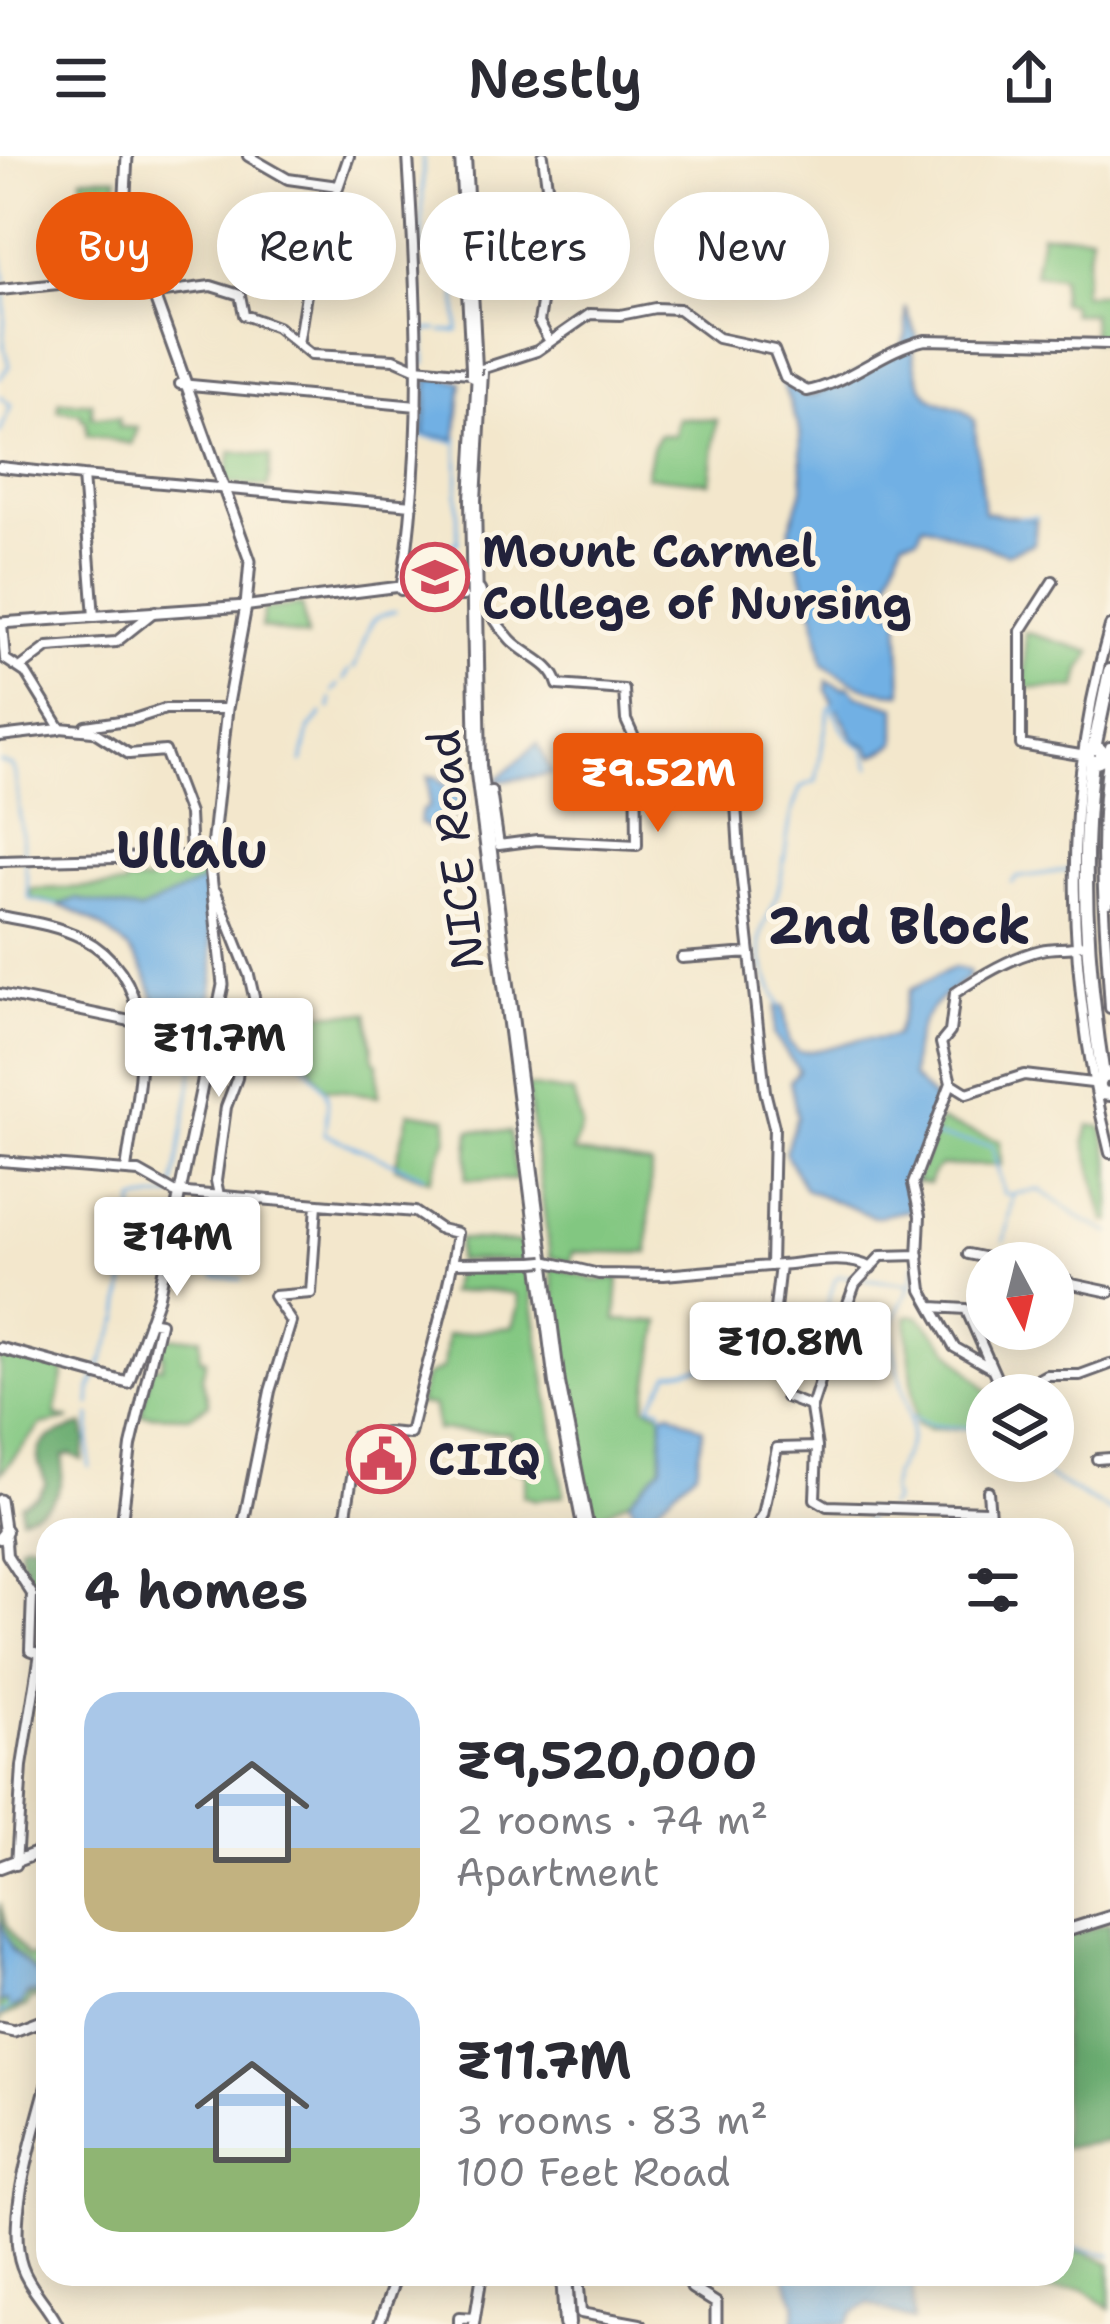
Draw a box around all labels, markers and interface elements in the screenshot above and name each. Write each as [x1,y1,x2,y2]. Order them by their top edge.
text: Nestly [468,42,642,114]
icon: menu [48,45,114,111]
icon: share [996,45,1062,111]
chip: Buy [36,192,193,300]
chip: Rent [217,192,396,300]
chip: Filters [420,192,630,300]
chip: New [654,192,829,300]
place label: Mount Carmel College of Nursing [482,521,912,633]
school or university icon: Mount Carmel College of Nursing [400,542,470,612]
street label: NICE Road [413,727,497,973]
pin: ₹9.52M [560,733,756,835]
text: ₹9.52M [580,746,736,798]
district label: Ullalu [116,815,268,883]
district label: 2nd Block [767,891,1031,959]
pin: ₹11.7M [121,998,317,1100]
text: ₹11.7M [152,1011,286,1063]
pin: ₹14M [106,1197,248,1299]
text: ₹14M [121,1210,233,1262]
north arrow [966,1242,1074,1350]
map controls [966,1242,1074,1482]
pin: ₹10.8M [692,1302,888,1404]
text: ₹10.8M [717,1315,863,1367]
button: layers [966,1374,1074,1482]
public building icon: CIIQ [346,1424,416,1494]
place label: CIIQ [428,1429,541,1489]
text: 4 homes [84,1556,308,1624]
icon: filters [960,1557,1026,1623]
text: ₹9,520,000 [456,1726,757,1794]
icon: home [180,1740,324,1884]
text: 2 rooms · 74 m² [456,1794,768,1846]
text: Apartment [456,1846,659,1898]
text: ₹11.7M [456,2026,631,2094]
icon: home [180,2040,324,2184]
text: 3 rooms · 83 m² [456,2094,768,2146]
text: 100 Feet Road [456,2146,731,2198]

